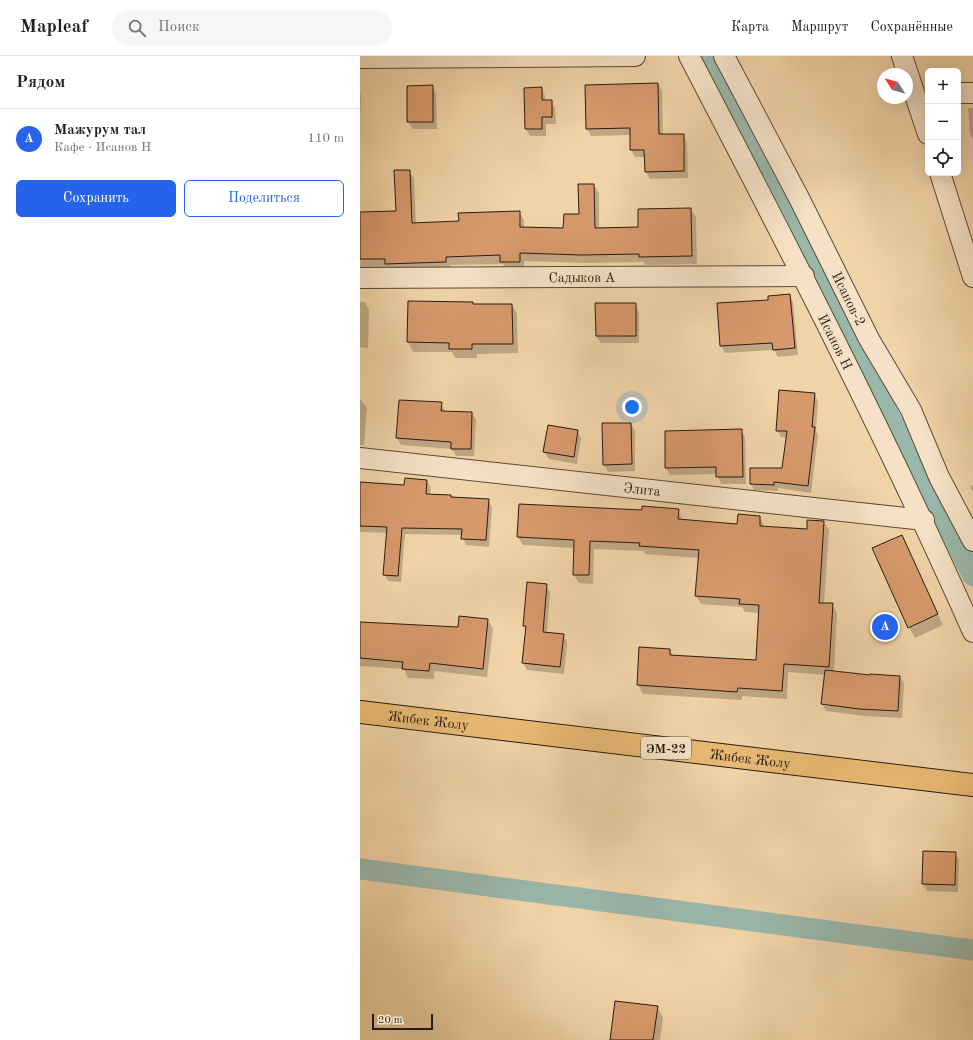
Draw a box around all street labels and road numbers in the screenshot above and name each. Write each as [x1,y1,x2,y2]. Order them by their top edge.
street label: Исанов-2 [829,270,867,328]
street label: Садыков А [548,271,616,285]
street label: Исанов Н [815,312,854,372]
street label: Элита [623,481,661,499]
street label: Жибек Жолу [387,709,470,733]
road number: ЭМ-22 [641,737,691,759]
street label: Жибек Жолу [709,748,792,771]

